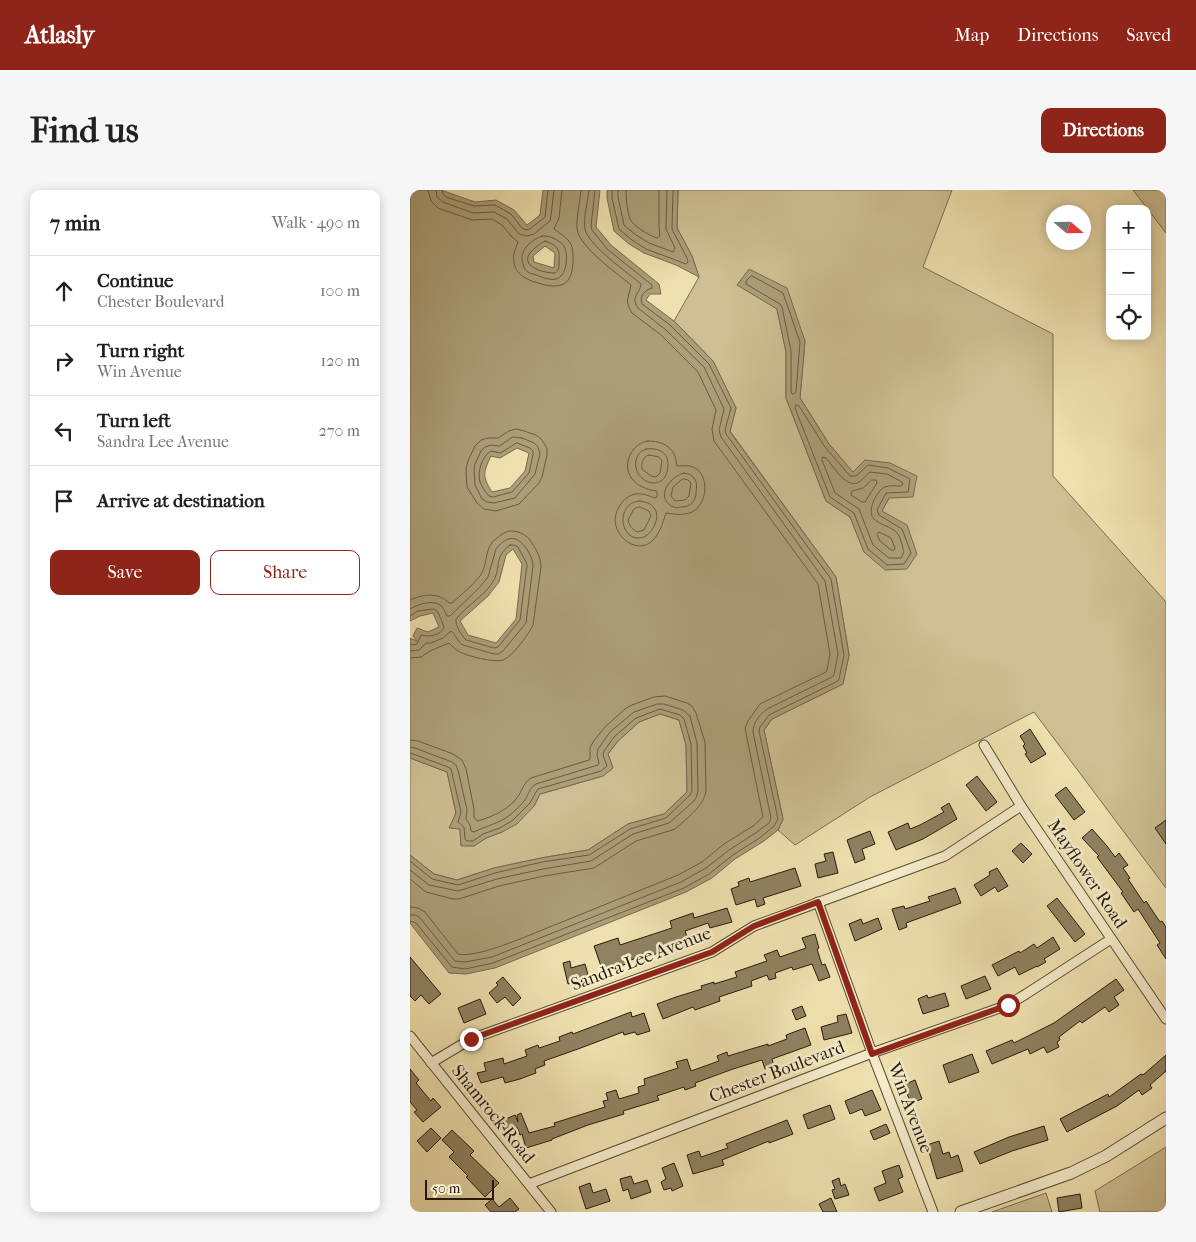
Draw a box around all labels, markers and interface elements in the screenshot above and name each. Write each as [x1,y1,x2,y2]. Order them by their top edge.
text: Atlasly [25,21,94,49]
text: Map [955,25,989,46]
text: Directions [1017,25,1098,46]
text: Saved [1126,25,1171,46]
button: Directions [1041,108,1166,153]
text: Find us [30,110,139,151]
north arrow [1046,205,1091,250]
map controls [1106,205,1151,340]
button: + [1106,205,1151,250]
text: 7 min [50,211,101,235]
text: Walk · 490 m [272,213,360,232]
button: − [1106,250,1151,295]
text: Continue [97,270,173,292]
icon: ahead [50,277,78,305]
text: 100 m [320,281,360,300]
text: Chester Boulevard [97,292,224,311]
button: locate [1106,295,1151,340]
text: Turn right [97,340,184,362]
icon: right [50,347,78,375]
text: 120 m [321,351,360,370]
text: Win Avenue [97,362,182,381]
text: Turn left [97,410,171,432]
icon: left [50,417,78,445]
text: 270 m [319,421,360,440]
text: Sandra Lee Avenue [97,432,229,451]
icon: arrive [50,487,78,515]
text: Arrive at destination [97,490,265,512]
button: Save [50,550,200,595]
button: Share [210,550,360,595]
street label: Mayflower Road [1043,816,1131,933]
street label: Sandra Lee Avenue [568,923,714,995]
route start [997,994,1020,1017]
route end [460,1028,483,1051]
street label: Chester Boulevard [706,1036,848,1107]
street label: Win Avenue [883,1059,937,1156]
street label: Shamrock Road [447,1061,539,1168]
scale bar [425,1177,494,1200]
text: 50 m [432,1180,460,1197]

